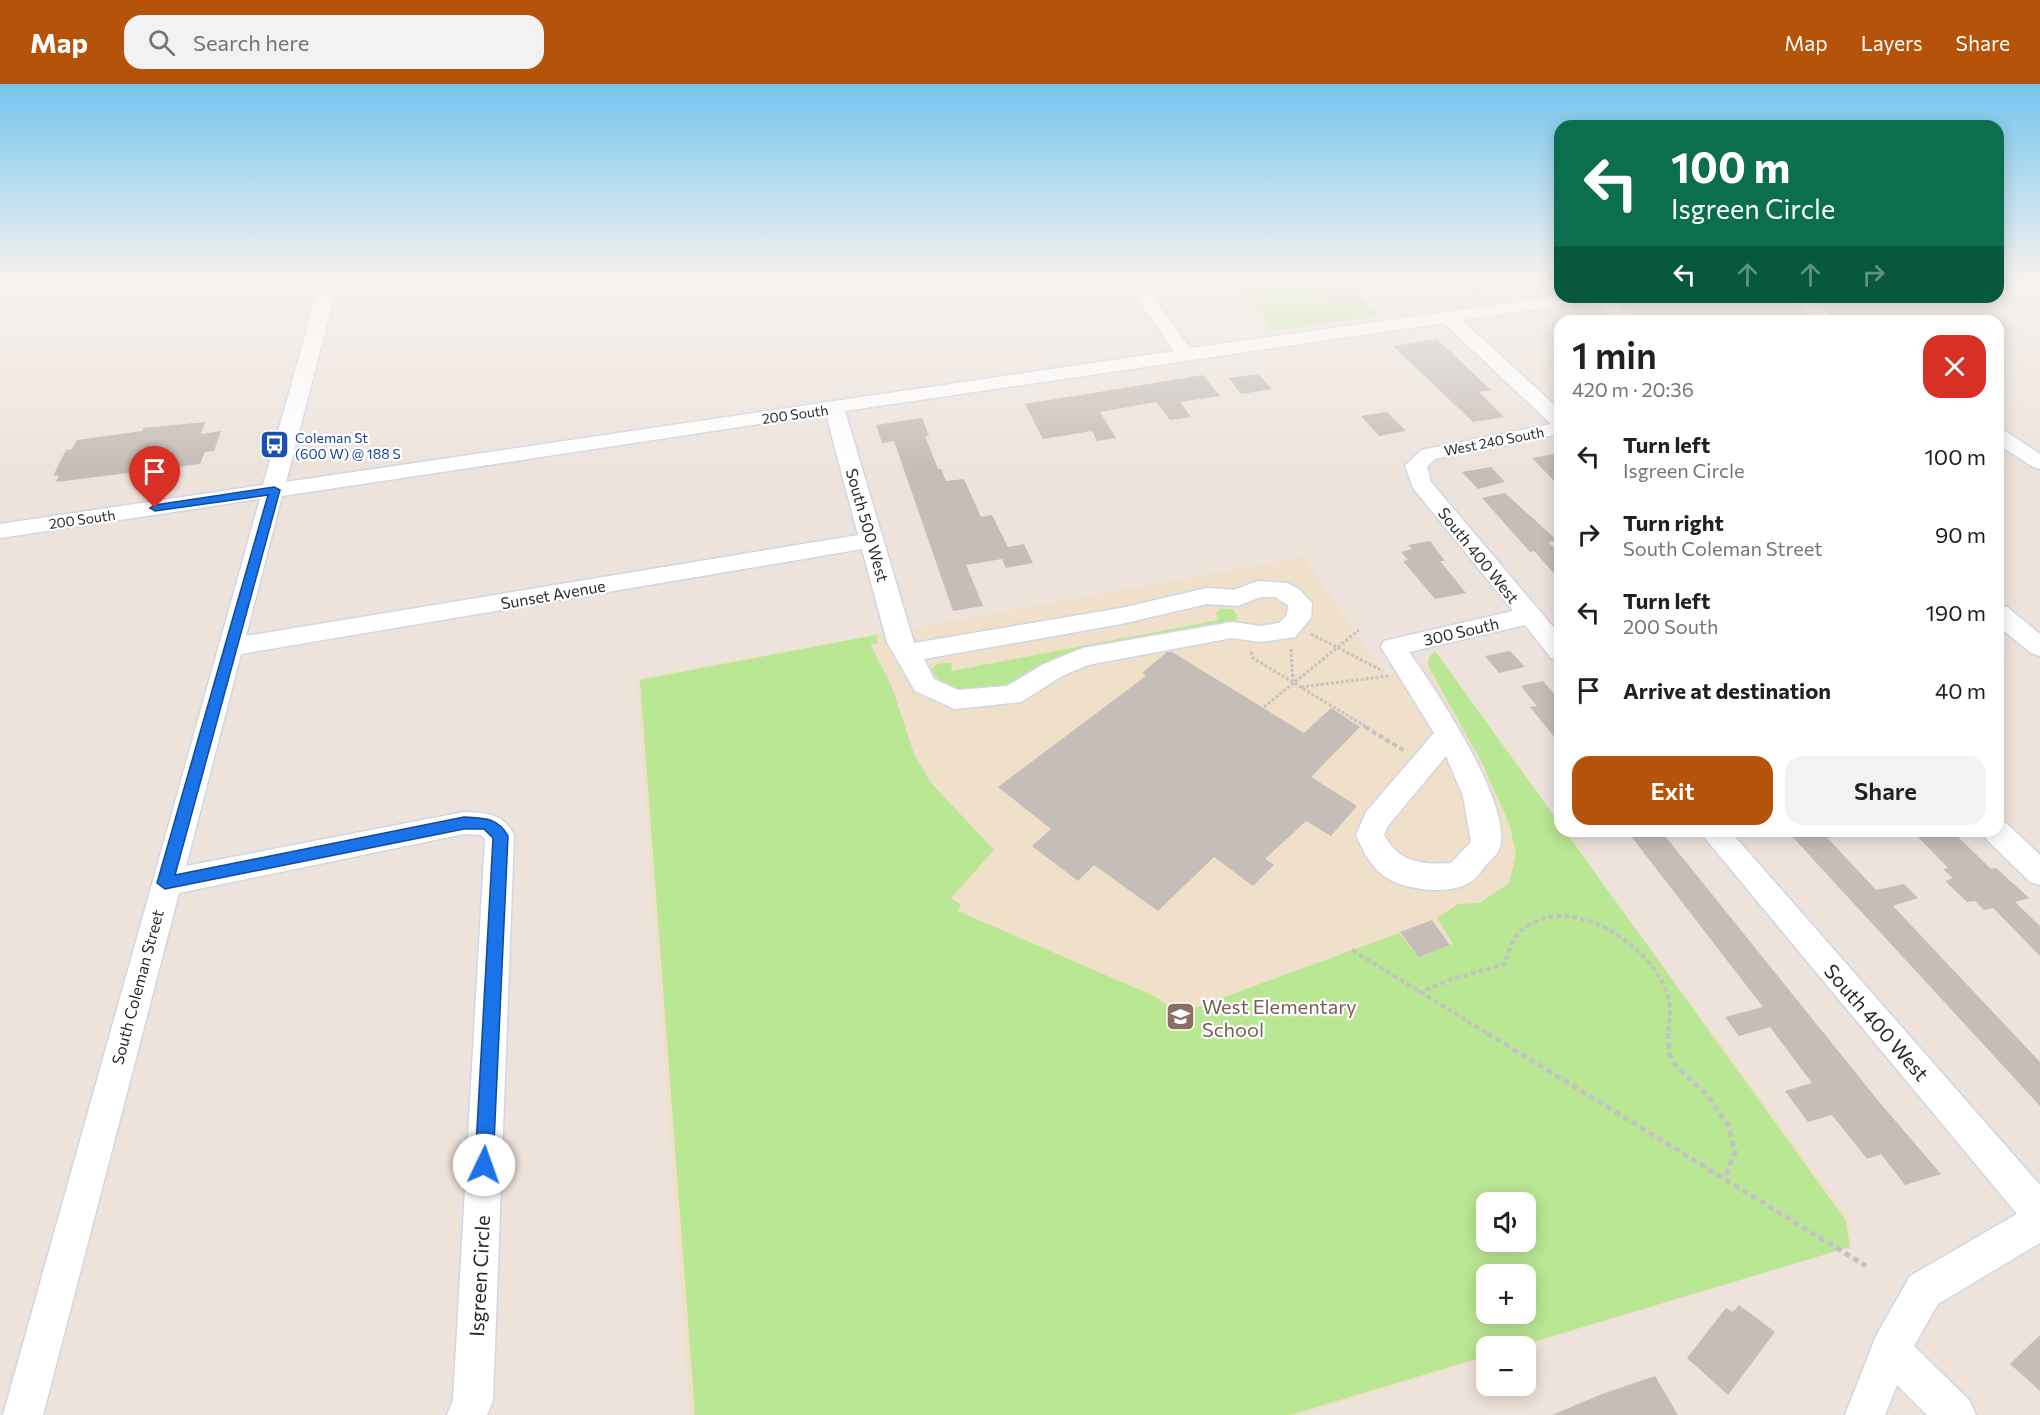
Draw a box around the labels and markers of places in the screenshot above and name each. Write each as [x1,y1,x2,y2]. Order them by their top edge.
bus stop icon: Coleman St (600 W) @ 188 S [258,429,290,461]
place label: Coleman St (600 W) @ 188 S [295,429,401,462]
pin [129,446,180,508]
place label: West Elementary School [1202,994,1357,1041]
school or university icon: West Elementary School [1165,1001,1197,1033]

